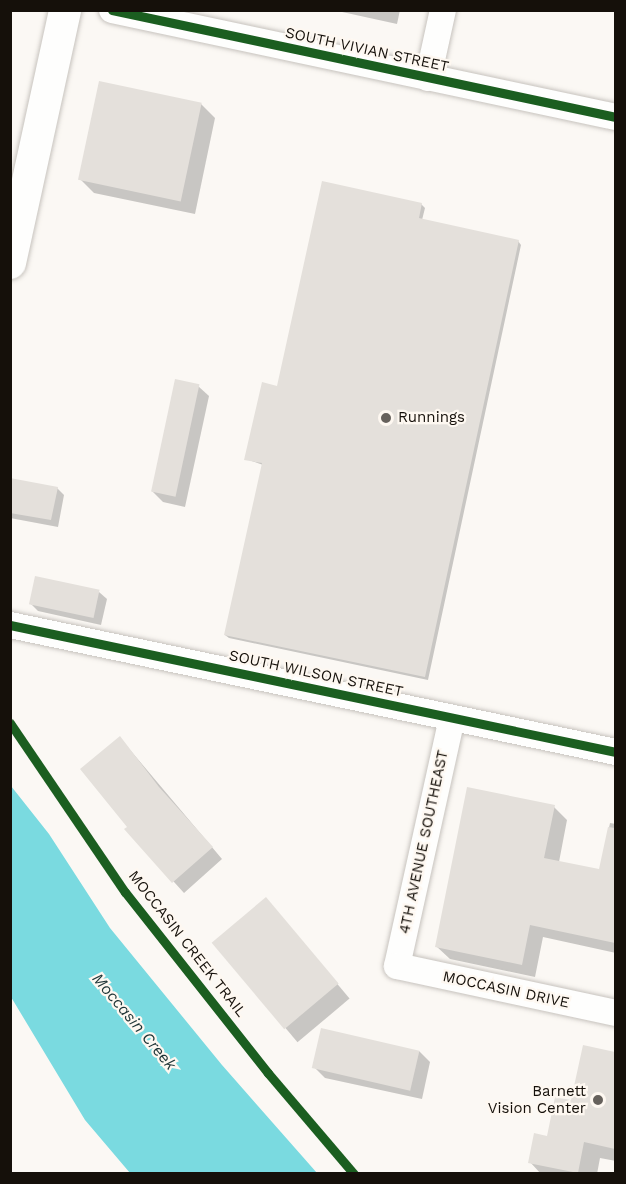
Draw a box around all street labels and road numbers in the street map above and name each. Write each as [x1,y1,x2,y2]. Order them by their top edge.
street label: SOUTH VIVIAN STREET [283,24,451,76]
street label: SOUTH WILSON STREET [227,647,405,701]
street label: 4TH AVENUE SOUTHEAST [396,748,452,936]
street label: MOCCASIN CREEK TRAIL [124,867,250,1021]
street label: MOCCASIN DRIVE [441,968,571,1012]

